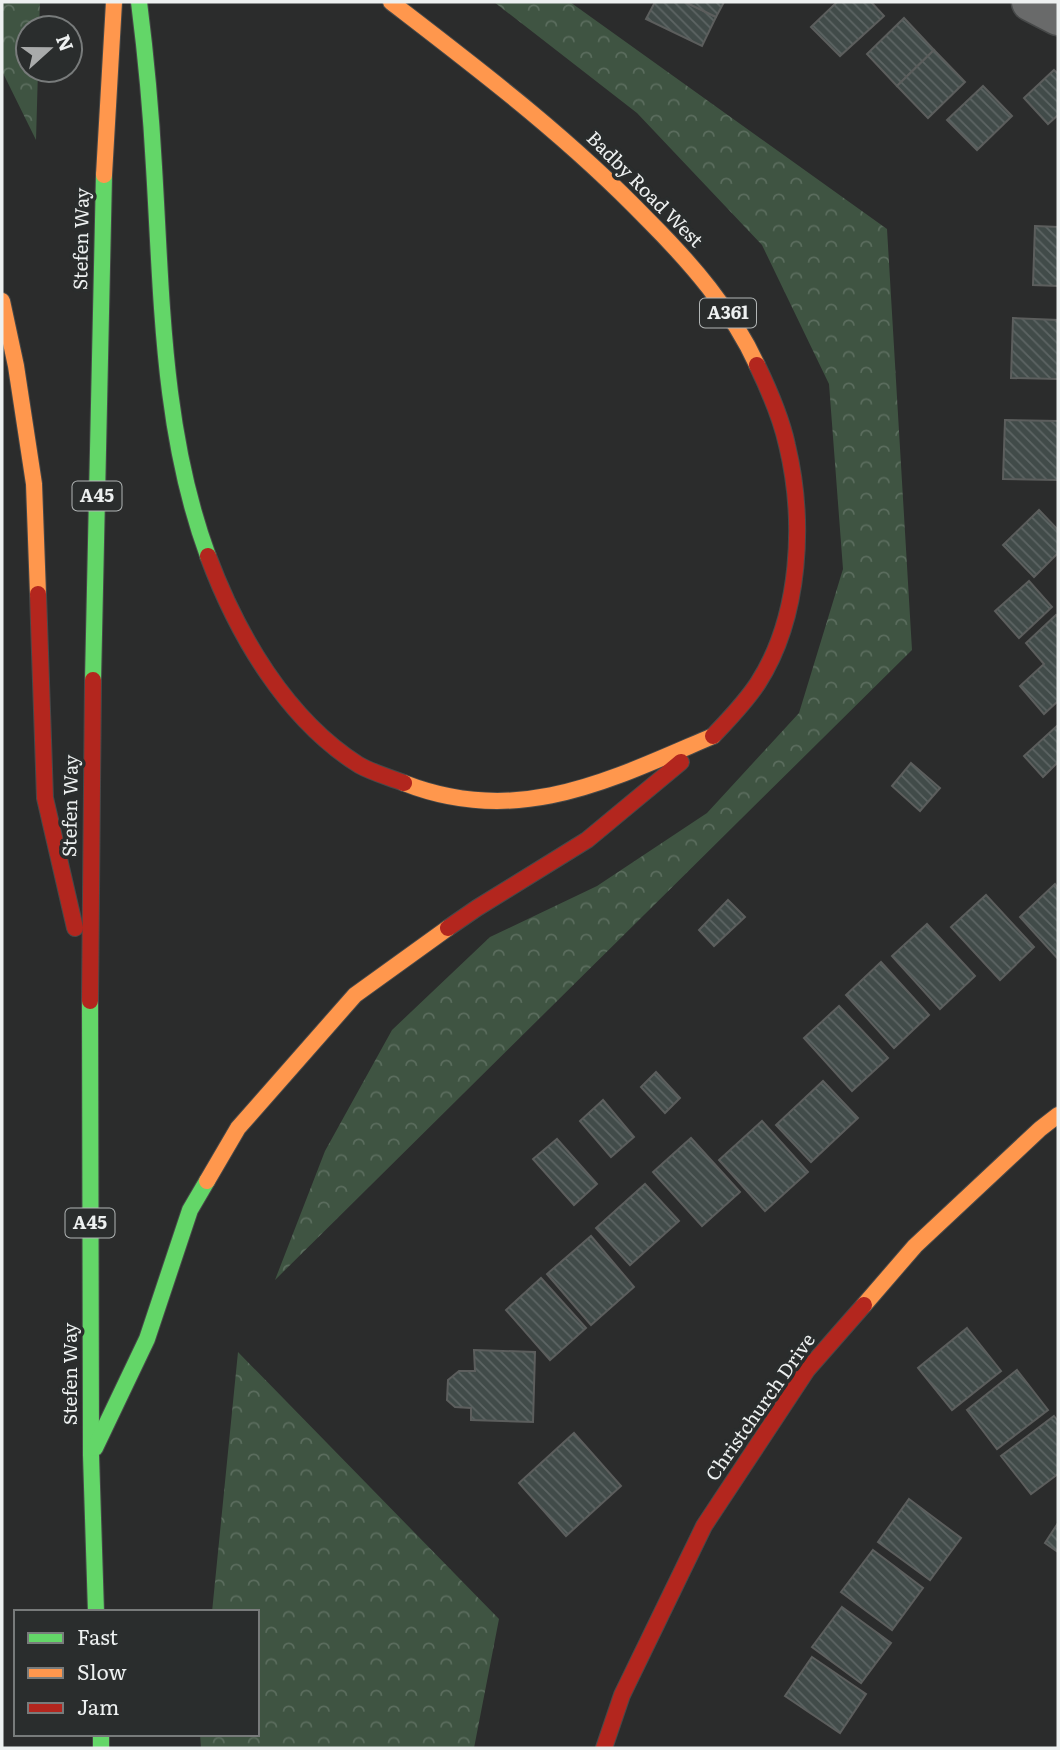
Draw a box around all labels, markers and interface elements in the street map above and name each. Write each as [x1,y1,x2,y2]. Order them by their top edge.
north arrow [14,14,84,84]
text: N [50,30,82,55]
street label: Badby Road West [581,124,711,253]
street label: Stefen Way [65,187,95,290]
road number: A361 [700,298,756,328]
road number: A45 [72,482,122,510]
street label: Stefen Way [54,754,84,857]
road number: A45 [66,1208,114,1238]
street label: Stefen Way [55,1323,83,1425]
street label: Christchurch Drive [698,1327,821,1486]
legend [14,1610,259,1736]
text: Fast [77,1620,118,1651]
text: Slow [77,1655,127,1686]
text: Jam [77,1690,119,1721]

